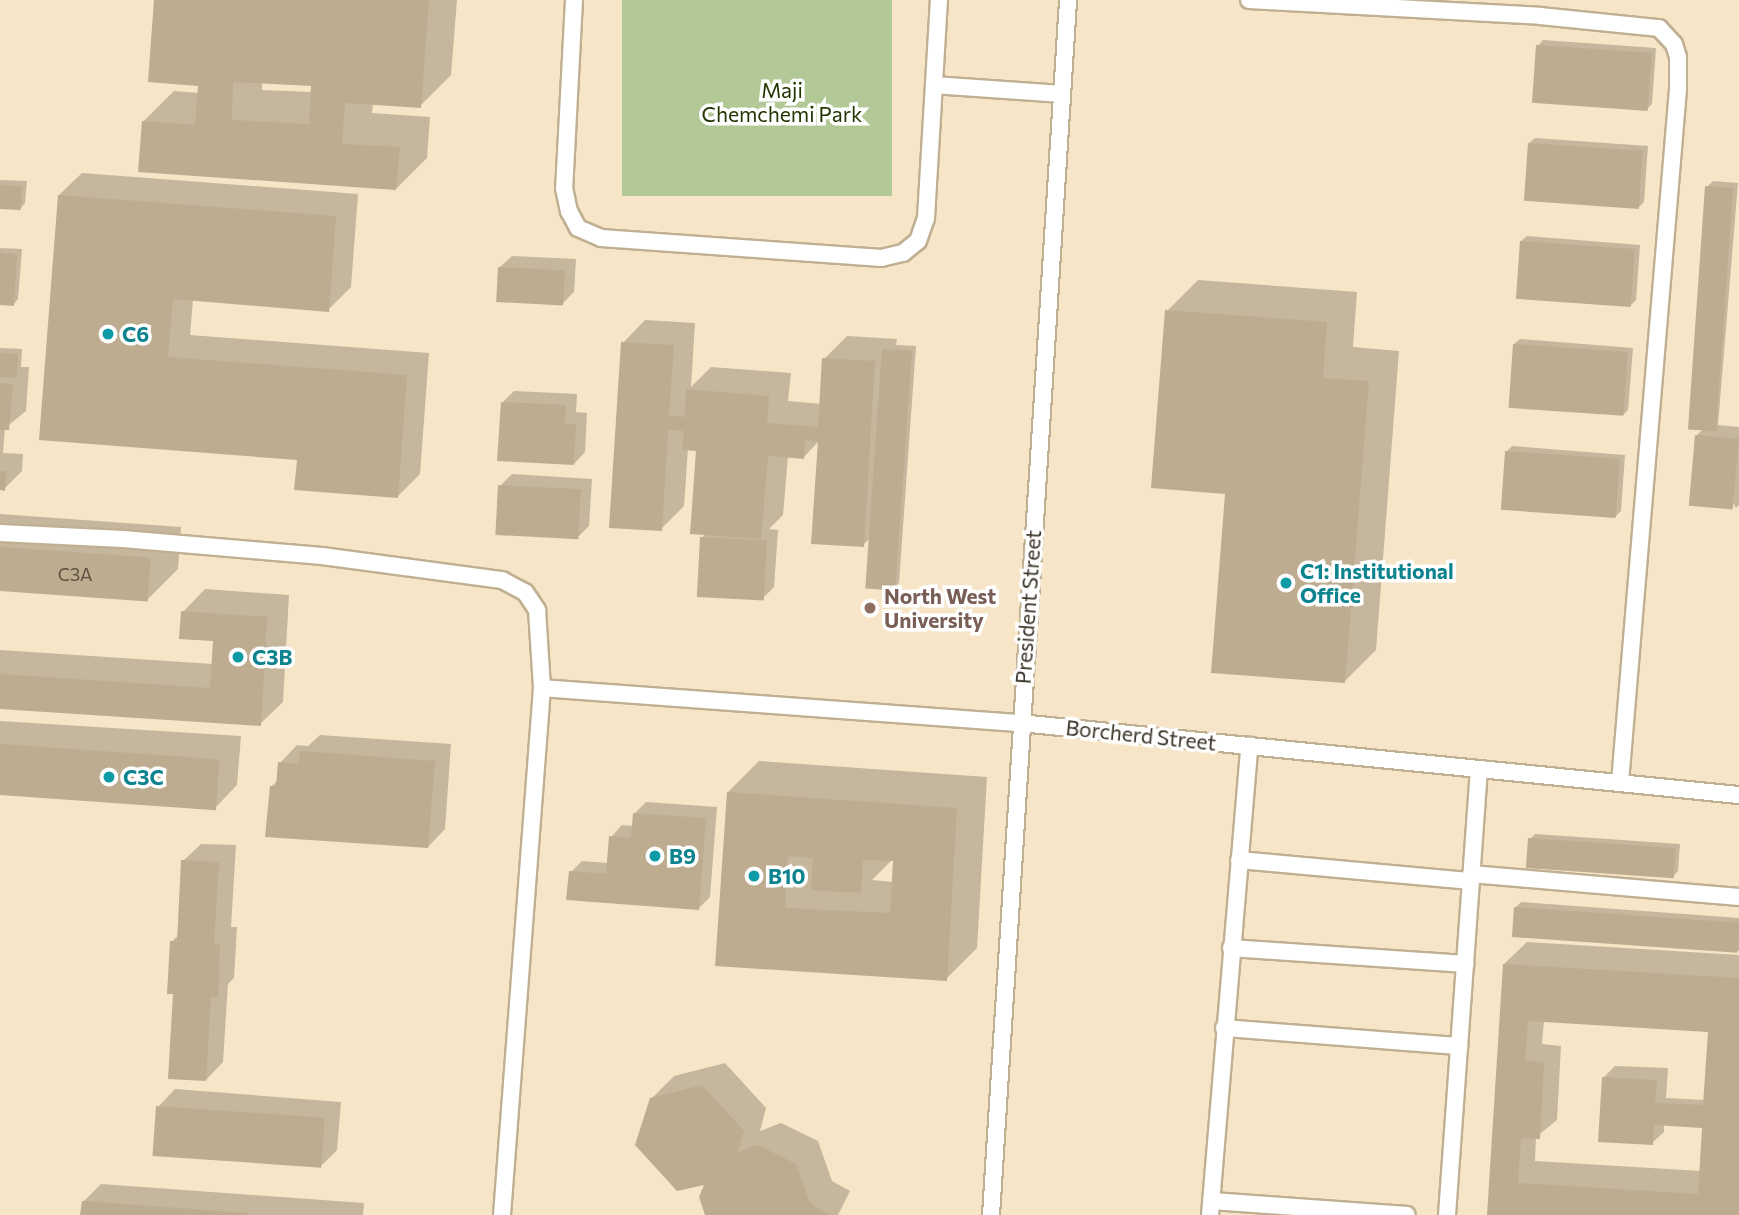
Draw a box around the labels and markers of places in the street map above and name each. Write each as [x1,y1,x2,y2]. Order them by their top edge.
place label: C6 [122,321,149,347]
marker: C6 [100,326,116,342]
place label: C1: Institutional Office [1300,558,1454,608]
marker: C1: Institutional Office [1278,575,1294,591]
place label: North West University [884,583,996,633]
marker: North West University [862,600,878,616]
place label: C3B [252,644,292,670]
marker: C3B [230,649,246,665]
place label: C3C [123,764,164,790]
marker: C3C [101,769,117,785]
place label: B9 [669,843,696,869]
marker: B9 [647,848,663,864]
place label: B10 [768,863,805,889]
marker: B10 [746,868,762,884]

